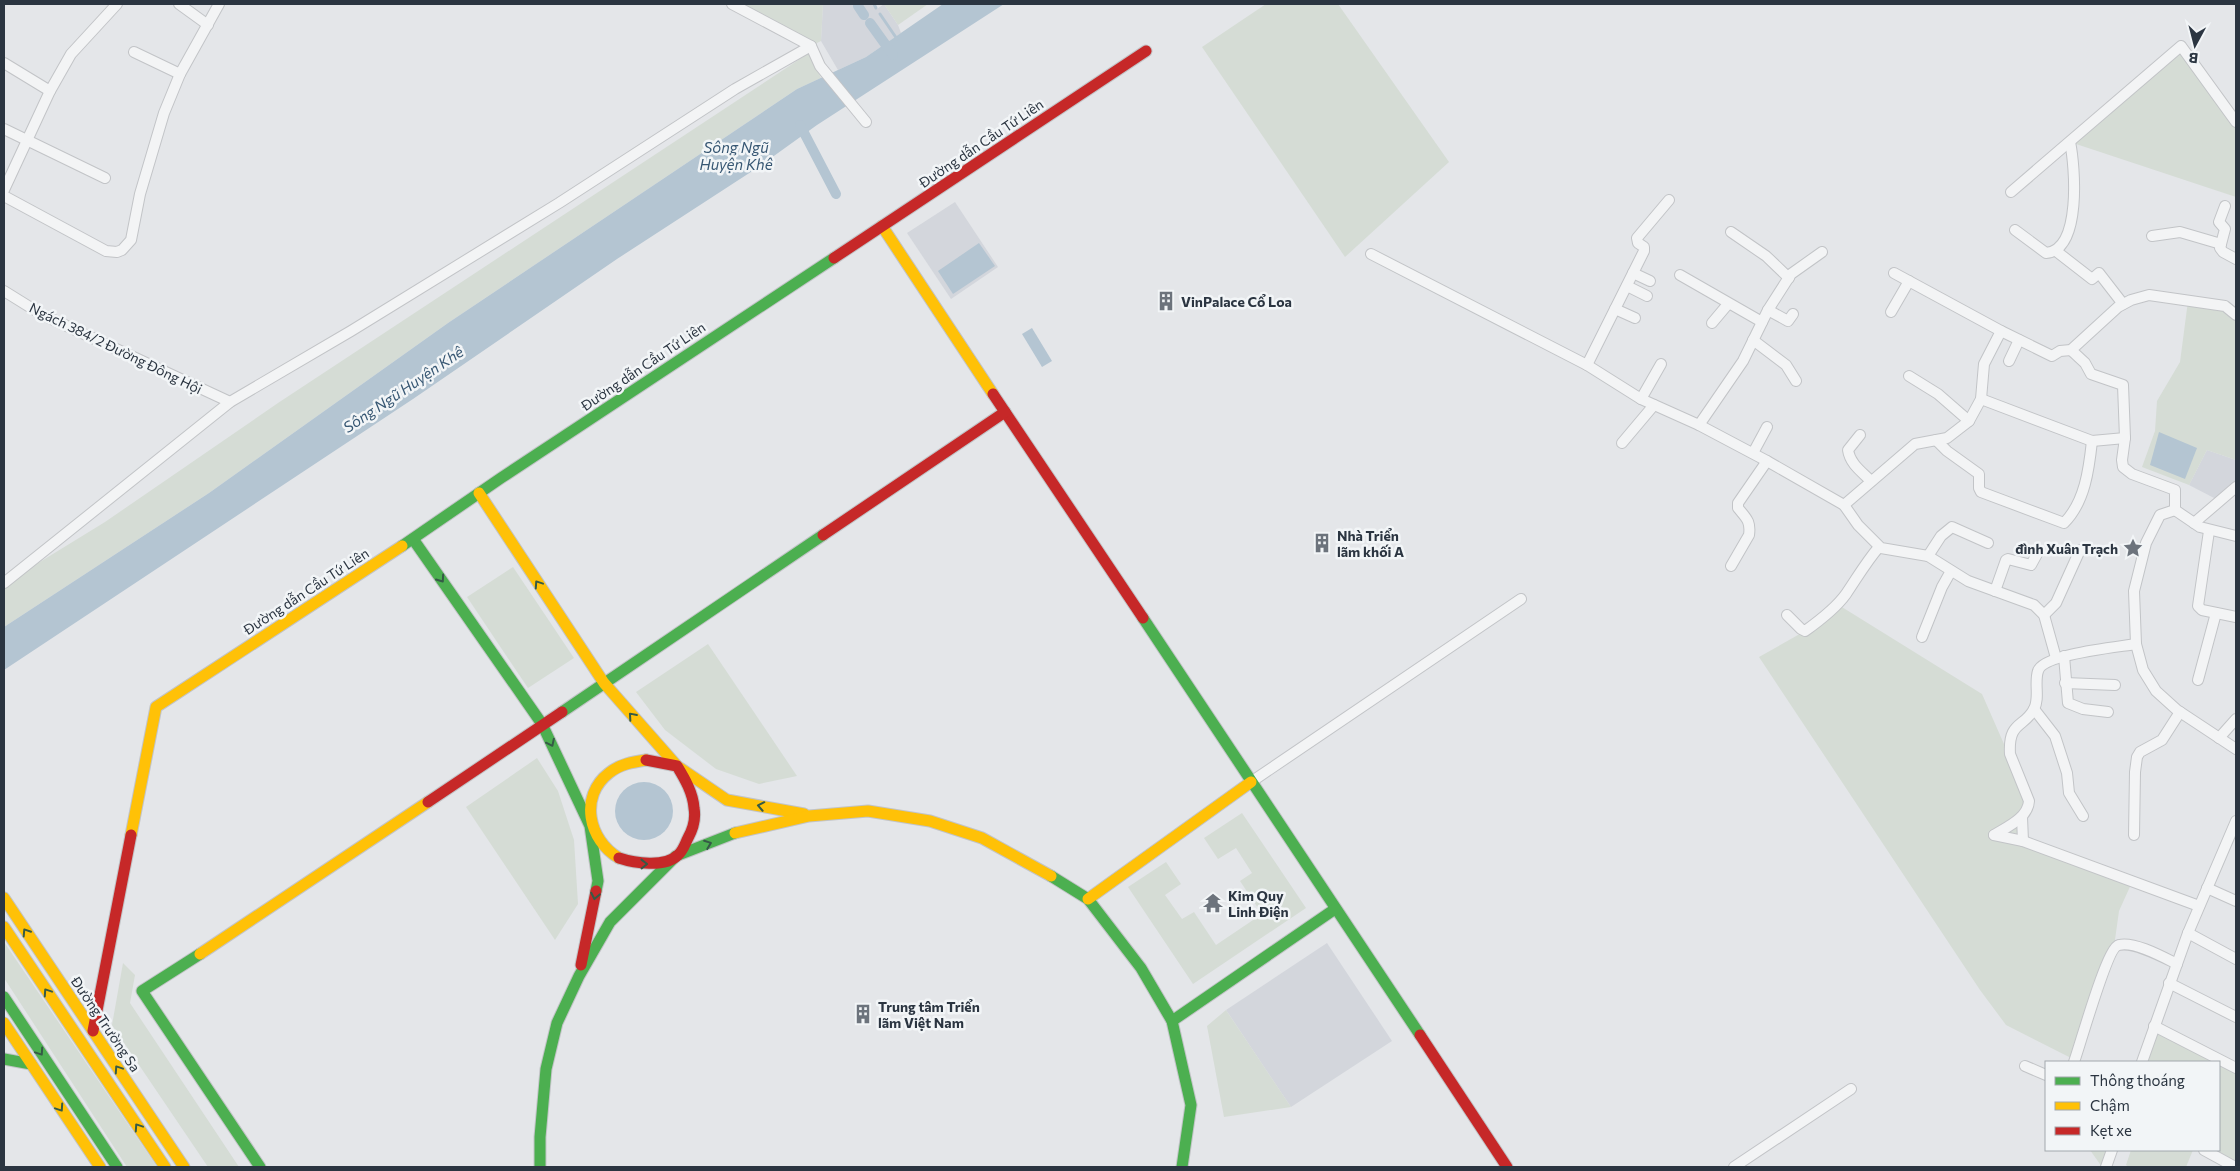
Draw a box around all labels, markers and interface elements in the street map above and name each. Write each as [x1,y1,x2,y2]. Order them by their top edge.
north arrow [2170,20,2220,70]
text: B [2188,49,2199,67]
street label: Đường dẫn Cầu Tứ Liên [915,95,1046,191]
water label: Sông Ngũ Huyện Khê [699,138,773,173]
building icon: VinPalace Cổ Loa [1155,290,1177,312]
place label: VinPalace Cổ Loa [1181,293,1292,310]
street label: Ngách 384/2 Đường Đông Hội [27,299,205,397]
street label: Đường dẫn Cầu Tứ Liên [577,318,708,414]
water label: Sông Ngũ Huyện Khê [339,342,467,436]
place label: Nhà Triển lãm khối A [1337,527,1404,560]
building icon: Nhà Triển lãm khối A [1311,532,1333,554]
place icon: đình Xuân Trạch [2122,537,2144,559]
place label: đình Xuân Trạch [2015,540,2118,557]
street label: Đường dẫn Cầu Tứ Liên [239,544,372,638]
one-way arrow [435,573,444,583]
one-way arrow [534,580,544,589]
one-way arrow [629,712,638,721]
one-way arrow [544,738,555,747]
one-way arrow [757,802,766,812]
one-way arrow [703,840,711,850]
one-way arrow [641,858,649,869]
place label: Kim Quy Linh Điện [1228,887,1289,920]
one-way arrow [590,891,601,900]
temple icon: Kim Quy Linh Điện [1202,892,1224,914]
one-way arrow [23,929,33,938]
street label: Đường Trường Sa [67,972,144,1075]
one-way arrow [44,988,53,998]
place label: Trung tâm Triển lãm Việt Nam [878,998,980,1031]
building icon: Trung tâm Triển lãm Việt Nam [852,1003,874,1025]
one-way arrow [34,1046,44,1055]
legend [2045,1061,2220,1151]
one-way arrow [115,1065,124,1074]
text: Thông thoáng [2090,1071,2185,1089]
text: Chậm [2090,1096,2130,1114]
one-way arrow [54,1102,63,1111]
text: Kẹt xe [2090,1121,2132,1139]
one-way arrow [135,1123,144,1133]

